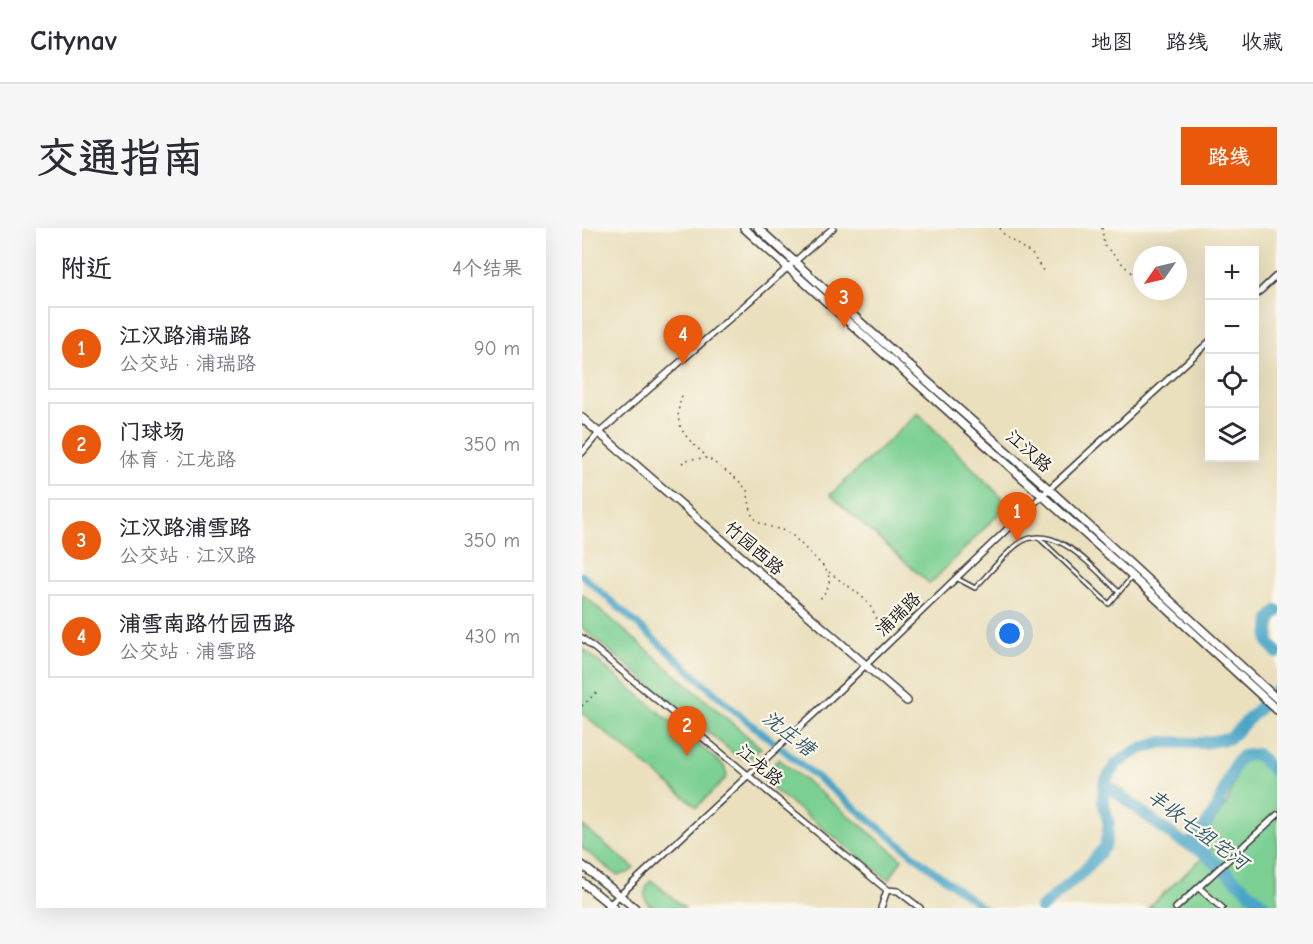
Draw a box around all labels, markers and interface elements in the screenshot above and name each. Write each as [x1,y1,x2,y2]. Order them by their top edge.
text: Citynav [30,25,117,57]
text: 地图 [1091,30,1133,54]
text: 路线 [1166,30,1208,54]
text: 收藏 [1241,30,1283,54]
button: 路线 [1181,127,1277,185]
text: 交通指南 [36,134,204,183]
north arrow [1133,246,1187,300]
map controls [1205,246,1259,462]
button: + [1205,246,1259,300]
text: 附近 [60,254,112,284]
text: 4个结果 [452,257,522,280]
pin: 3 [824,279,864,328]
button: − [1205,300,1259,354]
pin: 4 [664,316,702,365]
text: 江汉路浦瑞路 [119,323,251,349]
text: 1 [78,337,85,360]
text: 90 m [474,337,520,360]
text: 公交站 · 浦瑞路 [119,352,256,375]
button: locate [1205,354,1259,408]
button: layers [1205,408,1259,462]
text: 门球场 [119,419,185,445]
street label: 江汉路 [1001,426,1056,477]
text: 2 [77,433,86,456]
text: 350 m [464,433,520,456]
text: 体育 · 江龙路 [119,448,236,471]
pin: 1 [998,492,1036,542]
text: 江汉路浦雪路 [119,515,251,541]
street label: 竹园西路 [720,517,788,580]
text: 3 [77,529,86,552]
text: 350 m [464,529,520,552]
text: 公交站 · 江汉路 [119,544,256,567]
street label: 浦瑞路 [872,588,925,641]
text: 浦雪南路竹园西路 [119,611,295,637]
your location [995,619,1024,648]
text: 4 [77,625,86,648]
text: 430 m [465,625,520,648]
text: 公交站 · 浦雪路 [119,640,256,663]
pin: 2 [668,706,706,756]
water label: 沈庄塘 [758,706,821,762]
street label: 江龙路 [732,740,787,791]
water label: 丰收七组宅河 [1143,784,1255,876]

